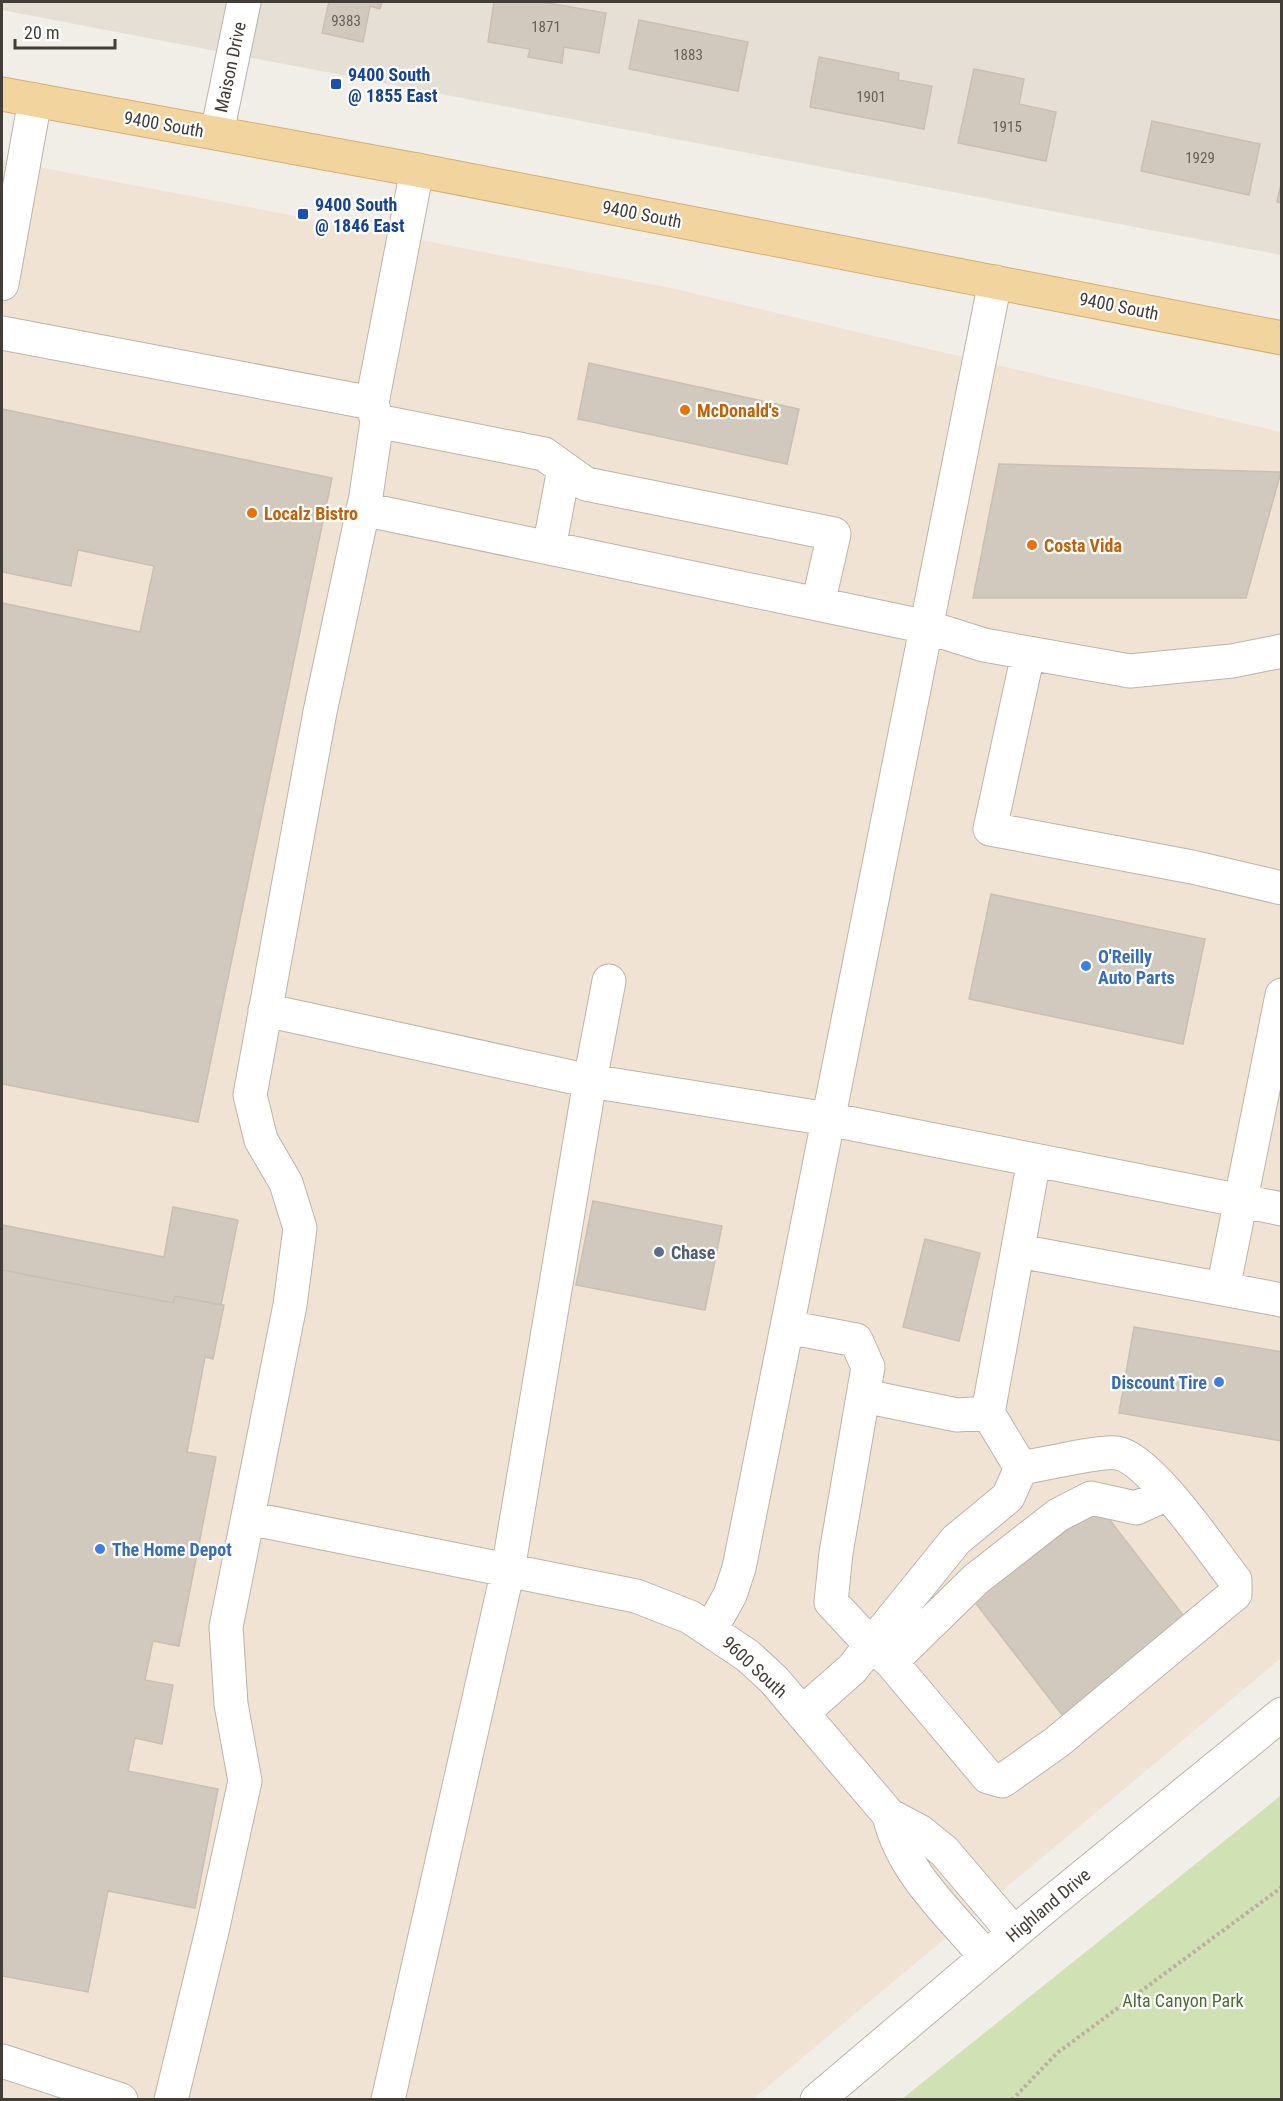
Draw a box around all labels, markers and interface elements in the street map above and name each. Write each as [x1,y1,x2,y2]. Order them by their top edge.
scale bar [15,12,116,50]
house number: 9383 [331,12,361,30]
house number: 1871 [531,18,561,36]
street label: Maison Drive [210,20,250,114]
text: 20 m [24,22,59,43]
house number: 1883 [673,46,703,64]
place label: 9400 South @ 1855 East [348,64,438,106]
marker: 9400 South @ 1855 East [329,77,343,91]
house number: 1901 [856,88,886,106]
street label: 9400 South [122,107,206,141]
house number: 1915 [992,118,1022,136]
house number: 1929 [1185,149,1215,167]
place label: 9400 South @ 1846 East [315,194,405,236]
street label: 9400 South [600,196,684,232]
marker: 9400 South @ 1846 East [296,207,310,221]
street label: 9400 South [1077,288,1161,324]
place label: McDonald's [697,400,779,421]
marker: McDonald's [678,403,692,417]
place label: Localz Bistro [264,503,358,524]
marker: Localz Bistro [245,506,259,520]
place label: Costa Vida [1044,535,1122,556]
marker: Costa Vida [1025,538,1039,552]
place label: O'Reilly Auto Parts [1098,946,1175,988]
marker: O'Reilly Auto Parts [1079,959,1093,973]
place label: Chase [671,1242,716,1263]
marker: Chase [652,1245,666,1259]
place label: Discount Tire [1111,1372,1207,1393]
marker: Discount Tire [1212,1375,1226,1389]
place label: The Home Depot [112,1539,232,1560]
marker: The Home Depot [93,1542,107,1556]
street label: 9600 South [718,1632,792,1702]
street label: Highland Drive [1002,1864,1094,1946]
park label: Alta Canyon Park [1122,1990,1244,2011]

